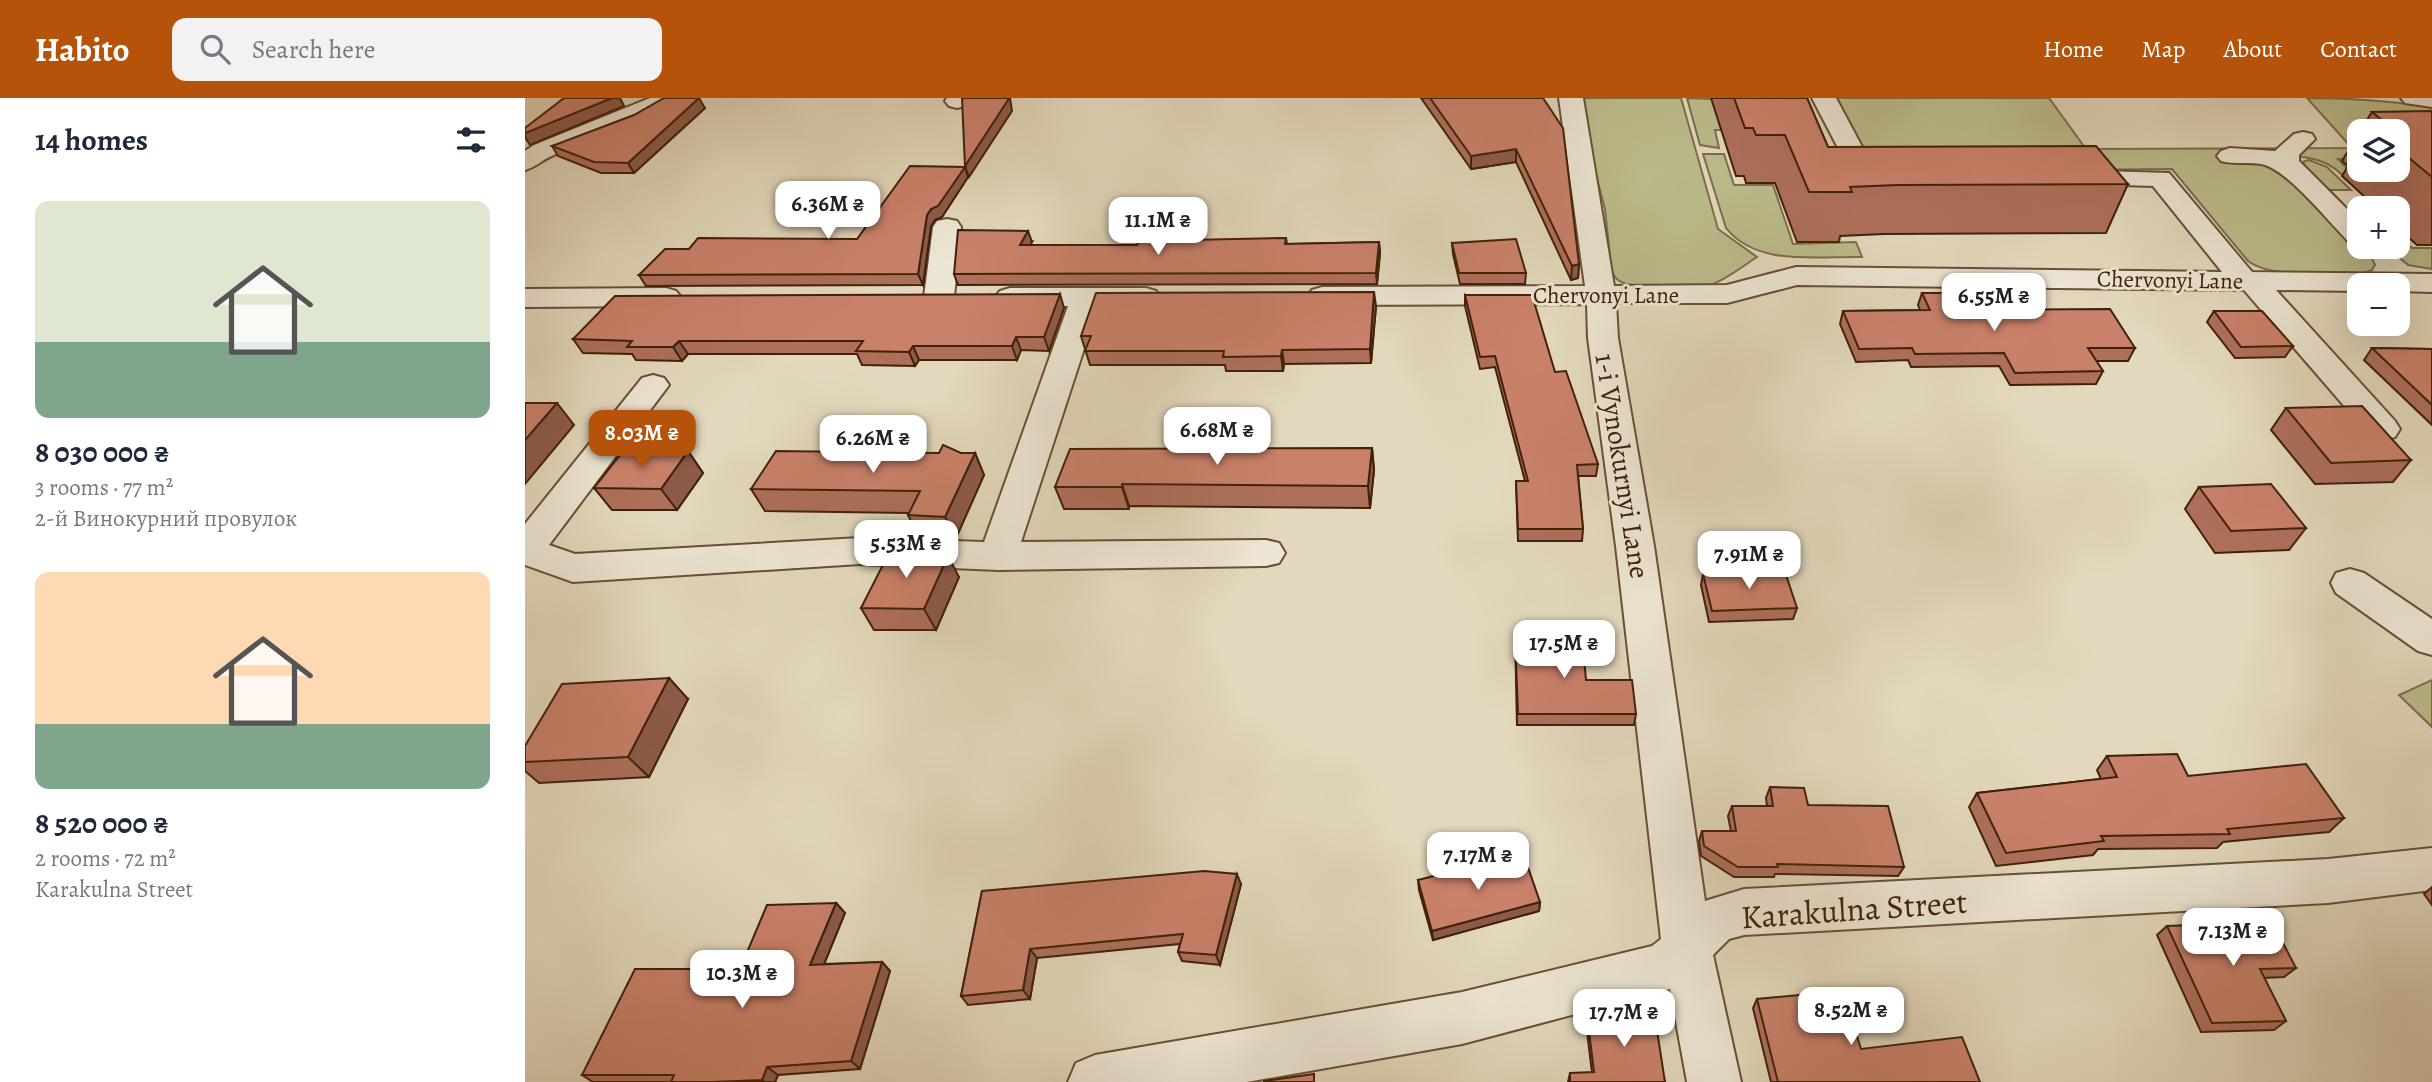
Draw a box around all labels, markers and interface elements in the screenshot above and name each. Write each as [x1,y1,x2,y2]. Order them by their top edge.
search box [172,18,662,81]
text: Habito [35,27,130,72]
icon: search [196,30,234,68]
text: Search here [252,32,375,67]
text: Home [2043,33,2104,65]
text: Map [2142,33,2186,65]
text: About [2224,33,2282,65]
text: Contact [2320,33,2397,65]
map controls [2347,119,2410,336]
button: layers [2347,119,2410,182]
text: 14 homes [35,120,148,160]
icon: filters [452,121,490,159]
pin: 6.36M ₴ [763,181,893,241]
text: 6.36M ₴ [791,188,865,219]
button: + [2347,196,2410,259]
pin: 11.1M ₴ [1093,198,1223,257]
text: 11.1M ₴ [1125,204,1191,235]
icon: home [200,247,326,373]
street label: Chervonyi Lane [2097,263,2243,297]
button: − [2347,273,2410,336]
pin: 6.55M ₴ [1929,274,2059,333]
street label: Chervonyi Lane [1533,280,1679,311]
text: 6.55M ₴ [1958,280,2030,311]
street label: 1-i Vynokurnyi Lane [1585,351,1659,581]
pin: 6.68M ₴ [1152,408,1282,467]
pin: 8.03M ₴ [577,410,707,470]
text: 6.68M ₴ [1180,414,1254,445]
pin: 6.26M ₴ [808,416,938,475]
text: 8.03M ₴ [605,417,679,448]
text: 6.26M ₴ [836,422,910,453]
text: 8 030 000 ₴ [35,432,170,472]
text: 3 rooms · 77 m² [35,472,173,503]
text: 2-й Винокурний провулок [35,503,297,534]
pin: 5.53M ₴ [841,520,971,580]
text: 5.53M ₴ [870,527,942,558]
pin: 7.91M ₴ [1684,532,1814,591]
text: 7.91M ₴ [1714,538,1784,569]
icon: home [200,618,326,744]
pin: 17.5M ₴ [1499,620,1629,680]
text: 17.5M ₴ [1529,627,1599,658]
text: 8 520 000 ₴ [35,803,169,843]
pin: 7.17M ₴ [1413,832,1543,892]
text: 7.17M ₴ [1443,839,1513,870]
text: 2 rooms · 72 m² [35,843,176,874]
text: Karakulna Street [35,874,193,905]
street label: Karakulna Street [1739,879,1969,939]
pin: 7.13M ₴ [2168,908,2298,968]
text: 7.13M ₴ [2198,915,2268,946]
pin: 10.3M ₴ [677,950,807,1010]
text: 10.3M ₴ [706,957,778,988]
pin: 8.52M ₴ [1786,988,1916,1047]
pin: 17.7M ₴ [1559,990,1689,1049]
text: 8.52M ₴ [1814,994,1888,1025]
text: 17.7M ₴ [1589,996,1659,1027]

